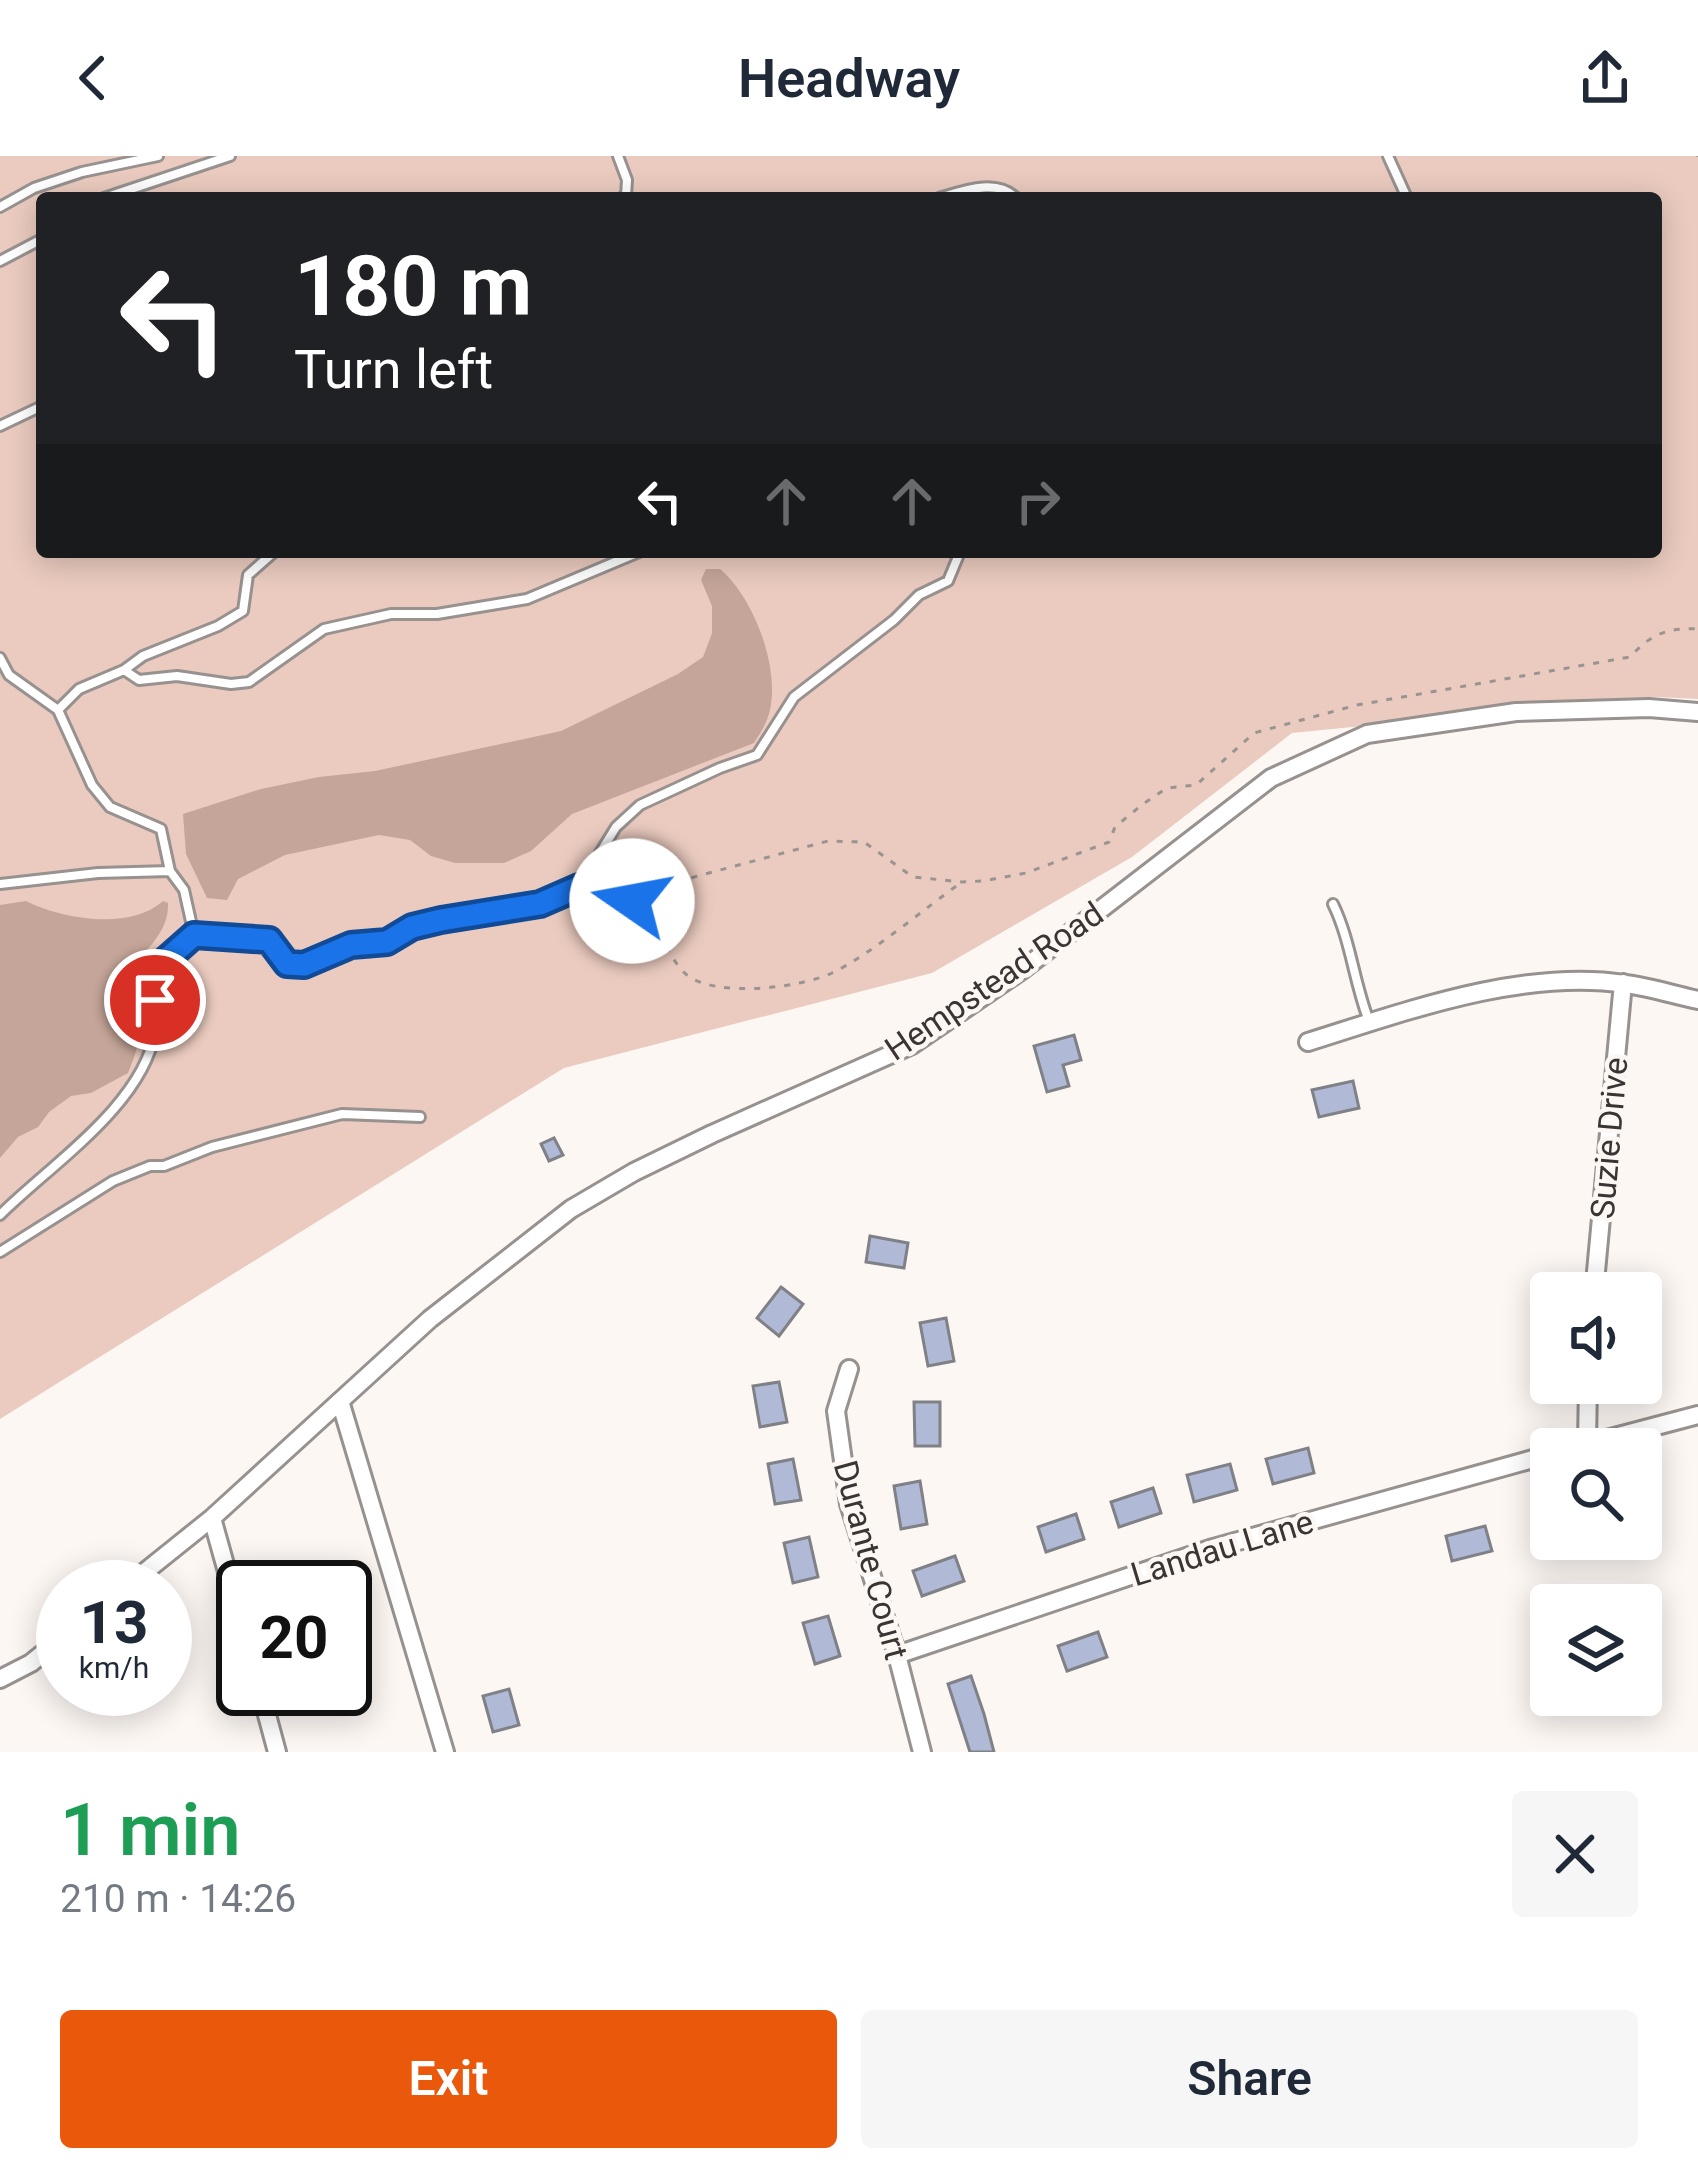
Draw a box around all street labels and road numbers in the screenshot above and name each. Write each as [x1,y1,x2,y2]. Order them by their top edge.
street label: Hempstead Road [878,894,1110,1068]
street label: Suzie Drive [1583,1056,1635,1220]
street label: Durante Court [826,1456,916,1664]
street label: Landau Lane [1126,1502,1318,1594]

